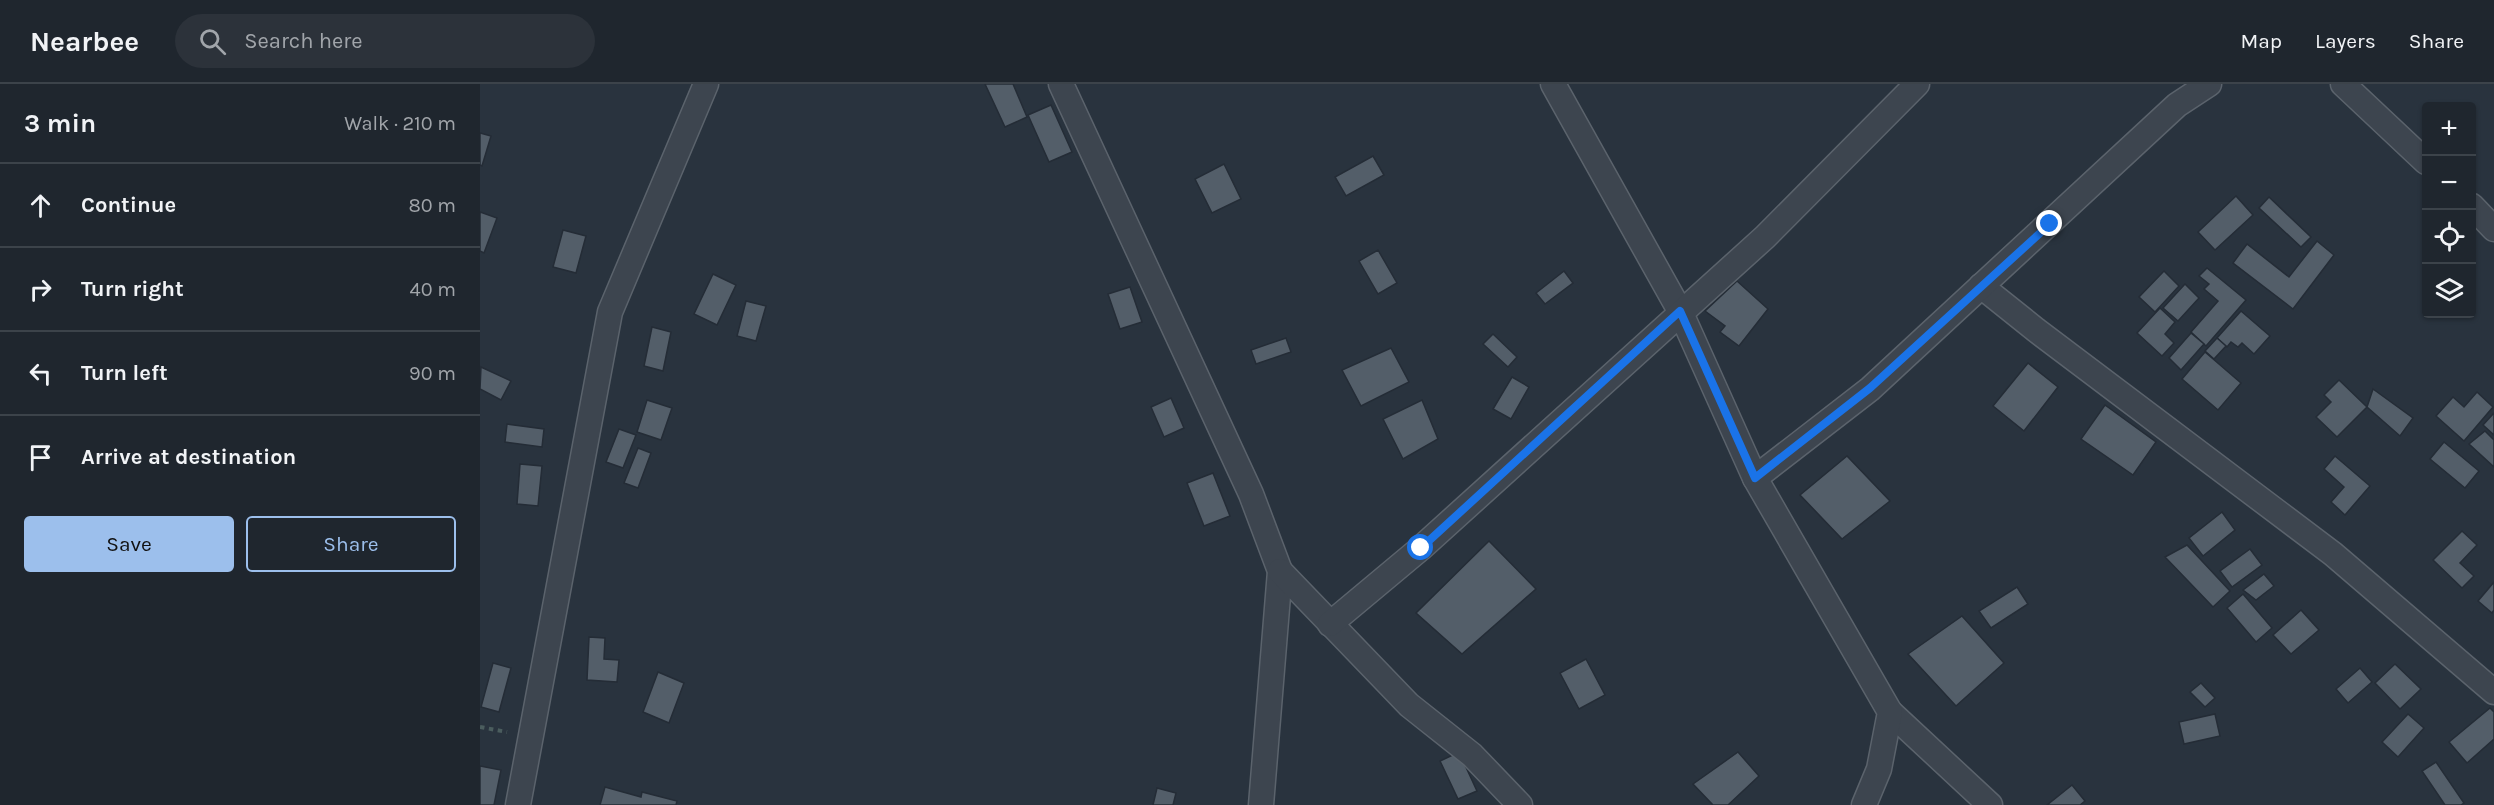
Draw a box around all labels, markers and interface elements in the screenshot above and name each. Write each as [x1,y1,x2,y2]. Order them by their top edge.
search box [175,14,595,68]
text: Nearbee [30,25,139,58]
icon: search [196,25,229,58]
text: Search here [244,28,363,54]
text: Map [2240,29,2282,53]
text: Layers [2315,29,2376,53]
text: Share [2409,29,2464,53]
map controls [2422,102,2476,318]
button: + [2422,102,2476,156]
text: 3 min [24,108,96,139]
text: Walk · 210 m [344,112,456,135]
button: − [2422,156,2476,210]
icon: ahead [24,189,57,222]
text: Continue [81,192,176,218]
text: 80 m [408,194,456,217]
route end [2036,210,2062,236]
button: locate [2422,210,2476,264]
button: layers [2422,264,2476,318]
icon: right [24,273,57,306]
text: Turn right [81,276,184,302]
text: 40 m [410,278,456,301]
icon: left [24,357,57,390]
text: Turn left [81,360,168,386]
text: 90 m [409,362,456,385]
icon: arrive [24,441,57,474]
text: Arrive at destination [81,444,296,470]
button: Save [24,516,234,572]
button: Share [246,516,456,572]
route start [1407,534,1433,560]

